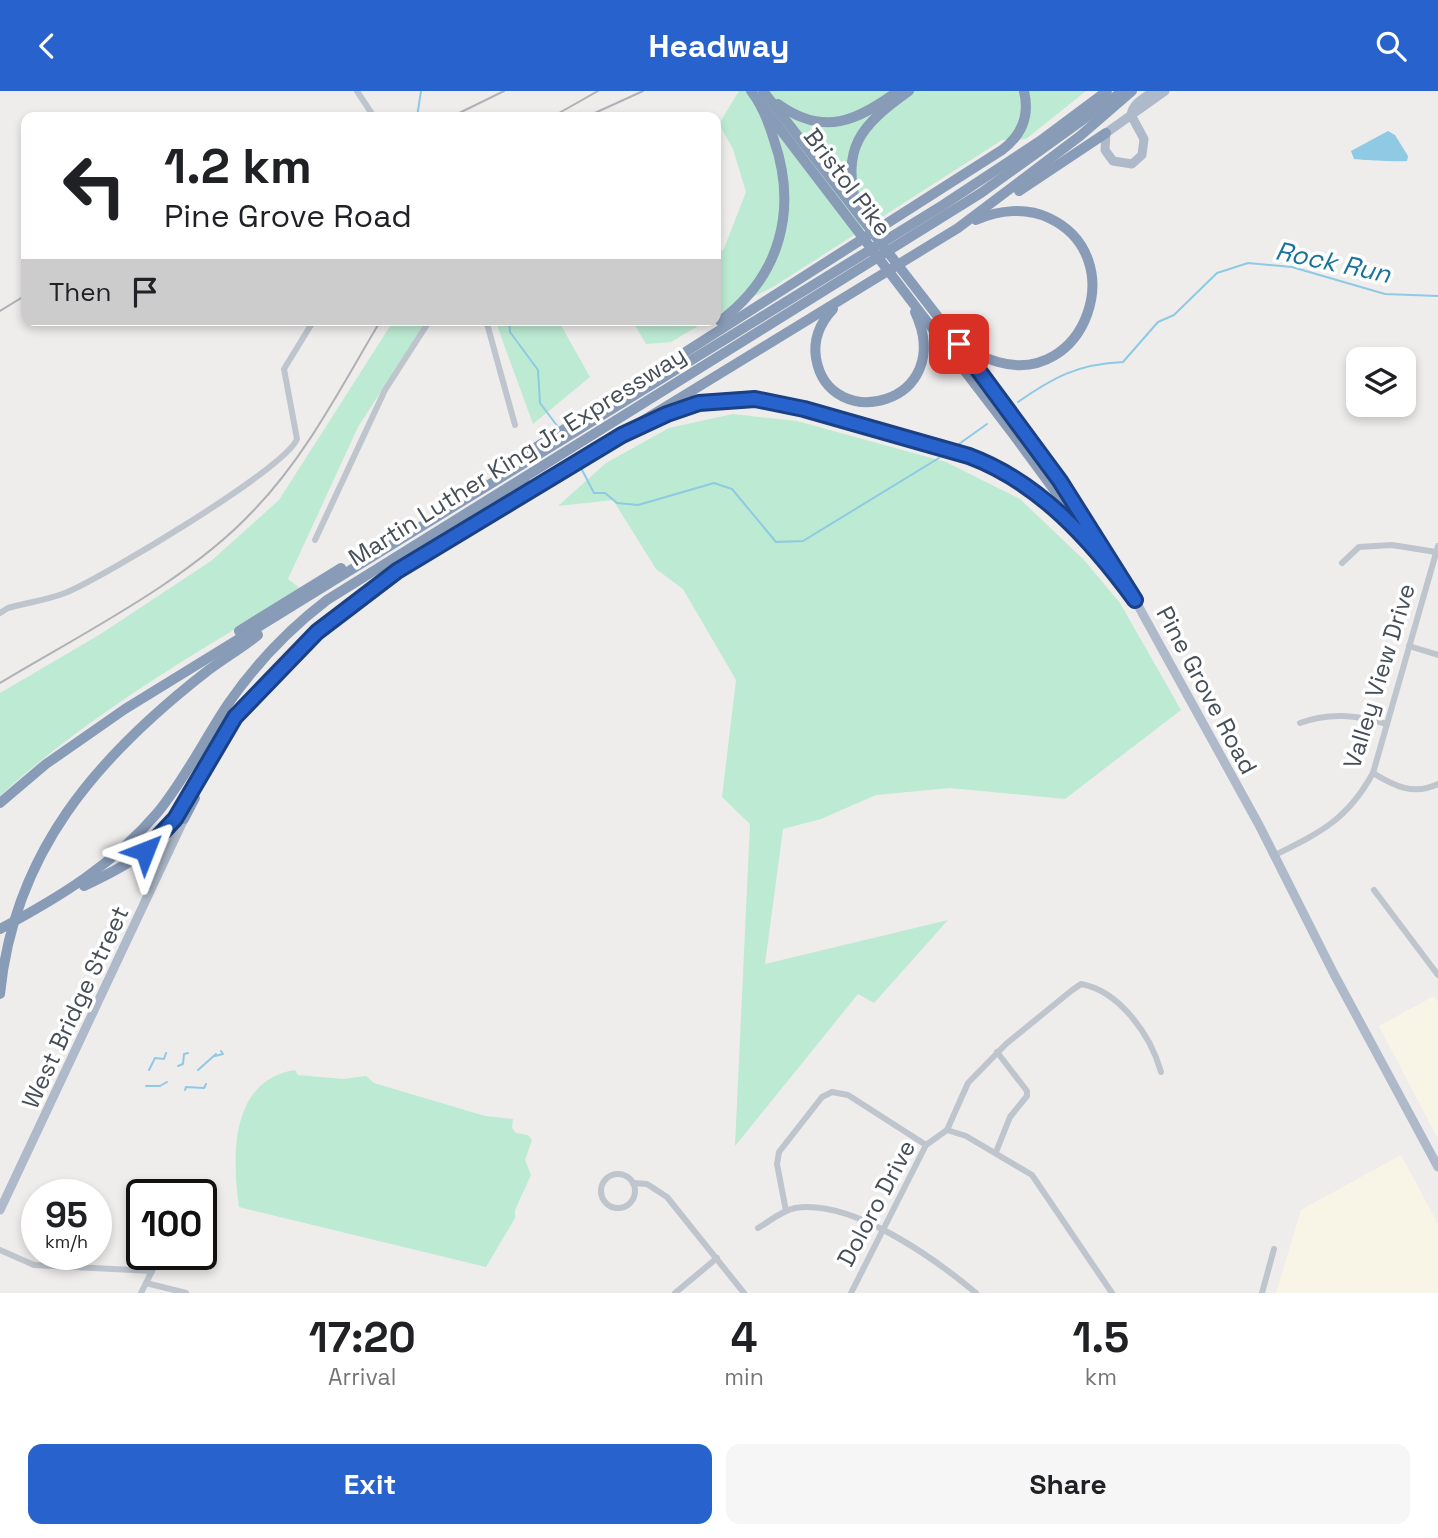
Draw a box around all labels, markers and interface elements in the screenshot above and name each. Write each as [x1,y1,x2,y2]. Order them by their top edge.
text: Headway [649,26,789,66]
icon: back [28,27,66,65]
icon: search [1372,27,1410,65]
street label: Bristol Pike [797,122,899,242]
text: 1.2 km [164,135,312,197]
icon: left [49,140,140,231]
text: Pine Grove Road [164,196,412,236]
water label: Rock Run [1272,233,1395,291]
icon: arrive [126,273,164,311]
text: Then [49,275,112,309]
pin [929,314,989,374]
icon: arrive [940,325,978,363]
street label: Martin Luther King Jr. Expressway [343,339,691,573]
map controls [1346,347,1416,417]
button: layers [1346,347,1416,417]
street label: Valley View Drive [1336,580,1422,772]
street label: Pine Grove Road [1150,601,1264,779]
position arrow [108,814,182,888]
street label: West Bridge Street [15,901,135,1113]
street label: Doloro Drive [830,1135,922,1271]
speed limit sign: 100 [126,1179,217,1270]
text: 95 [45,1193,88,1237]
text: km/h [45,1230,88,1253]
text: 17:20 [309,1311,416,1364]
text: 4 [731,1311,757,1364]
text: 1.5 [1073,1311,1129,1364]
text: Arrival [328,1362,396,1392]
text: min [724,1362,764,1392]
text: km [1085,1362,1117,1392]
button: Exit [28,1444,712,1524]
button: Share [726,1444,1410,1524]

